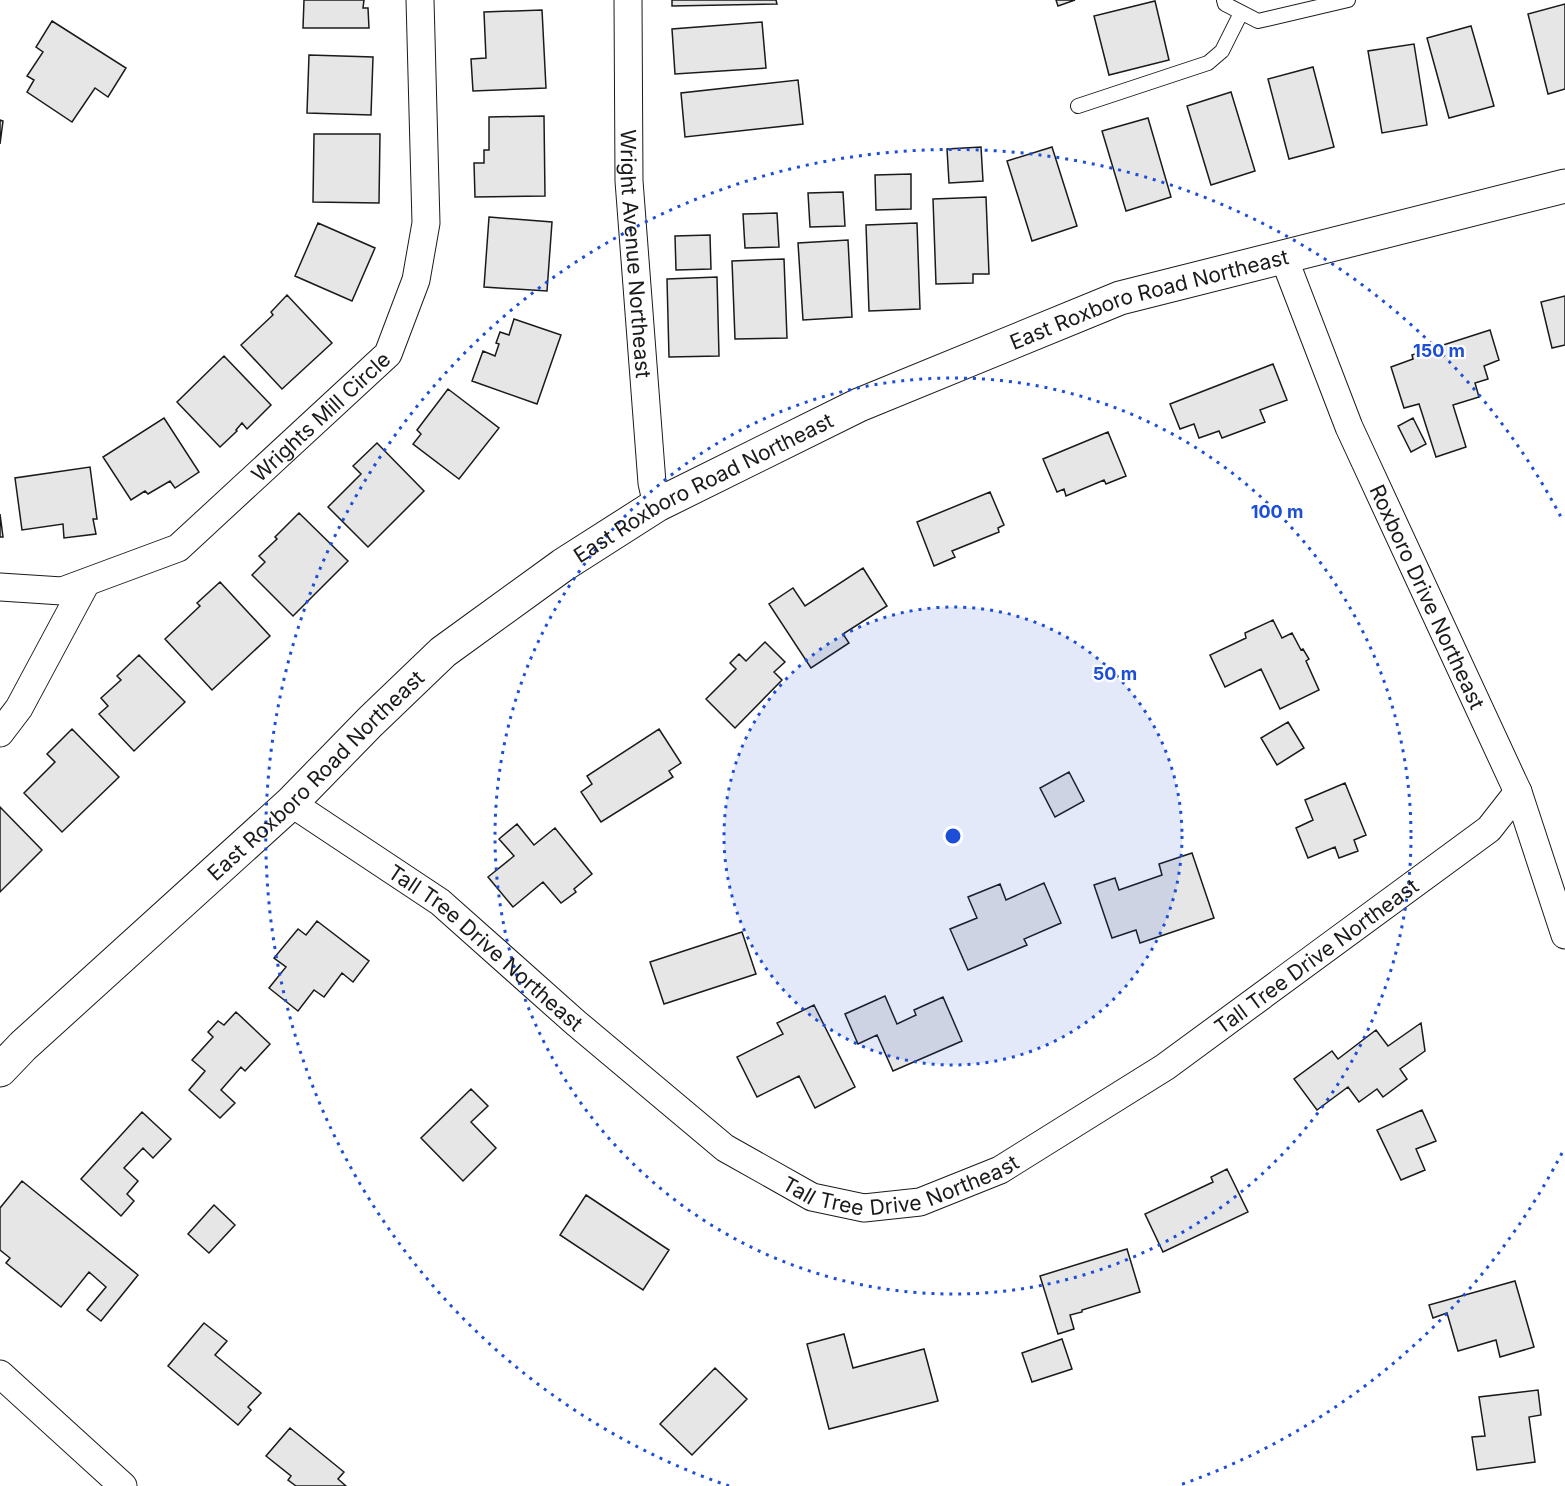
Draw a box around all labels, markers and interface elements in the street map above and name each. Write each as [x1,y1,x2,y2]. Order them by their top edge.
street label: Wright Avenue Northeast [616,129,656,379]
street label: East Roxboro Road Northeast [1006,244,1291,354]
text: 150 m [1413,340,1465,361]
street label: Wrights Mill Circle [246,346,395,486]
street label: East Roxboro Road Northeast [569,407,837,568]
street label: Roxboro Drive Northeast [1365,480,1490,713]
text: 100 m [1251,501,1303,522]
text: 50 m [1093,663,1137,684]
street label: East Roxboro Road Northeast [202,665,429,885]
centre of rings [943,826,963,846]
street label: Tall Tree Drive Northeast [384,859,588,1036]
street label: Tall Tree Drive Northeast [1209,873,1423,1039]
street label: Tall Tree Drive Northeast [778,1149,1023,1220]

